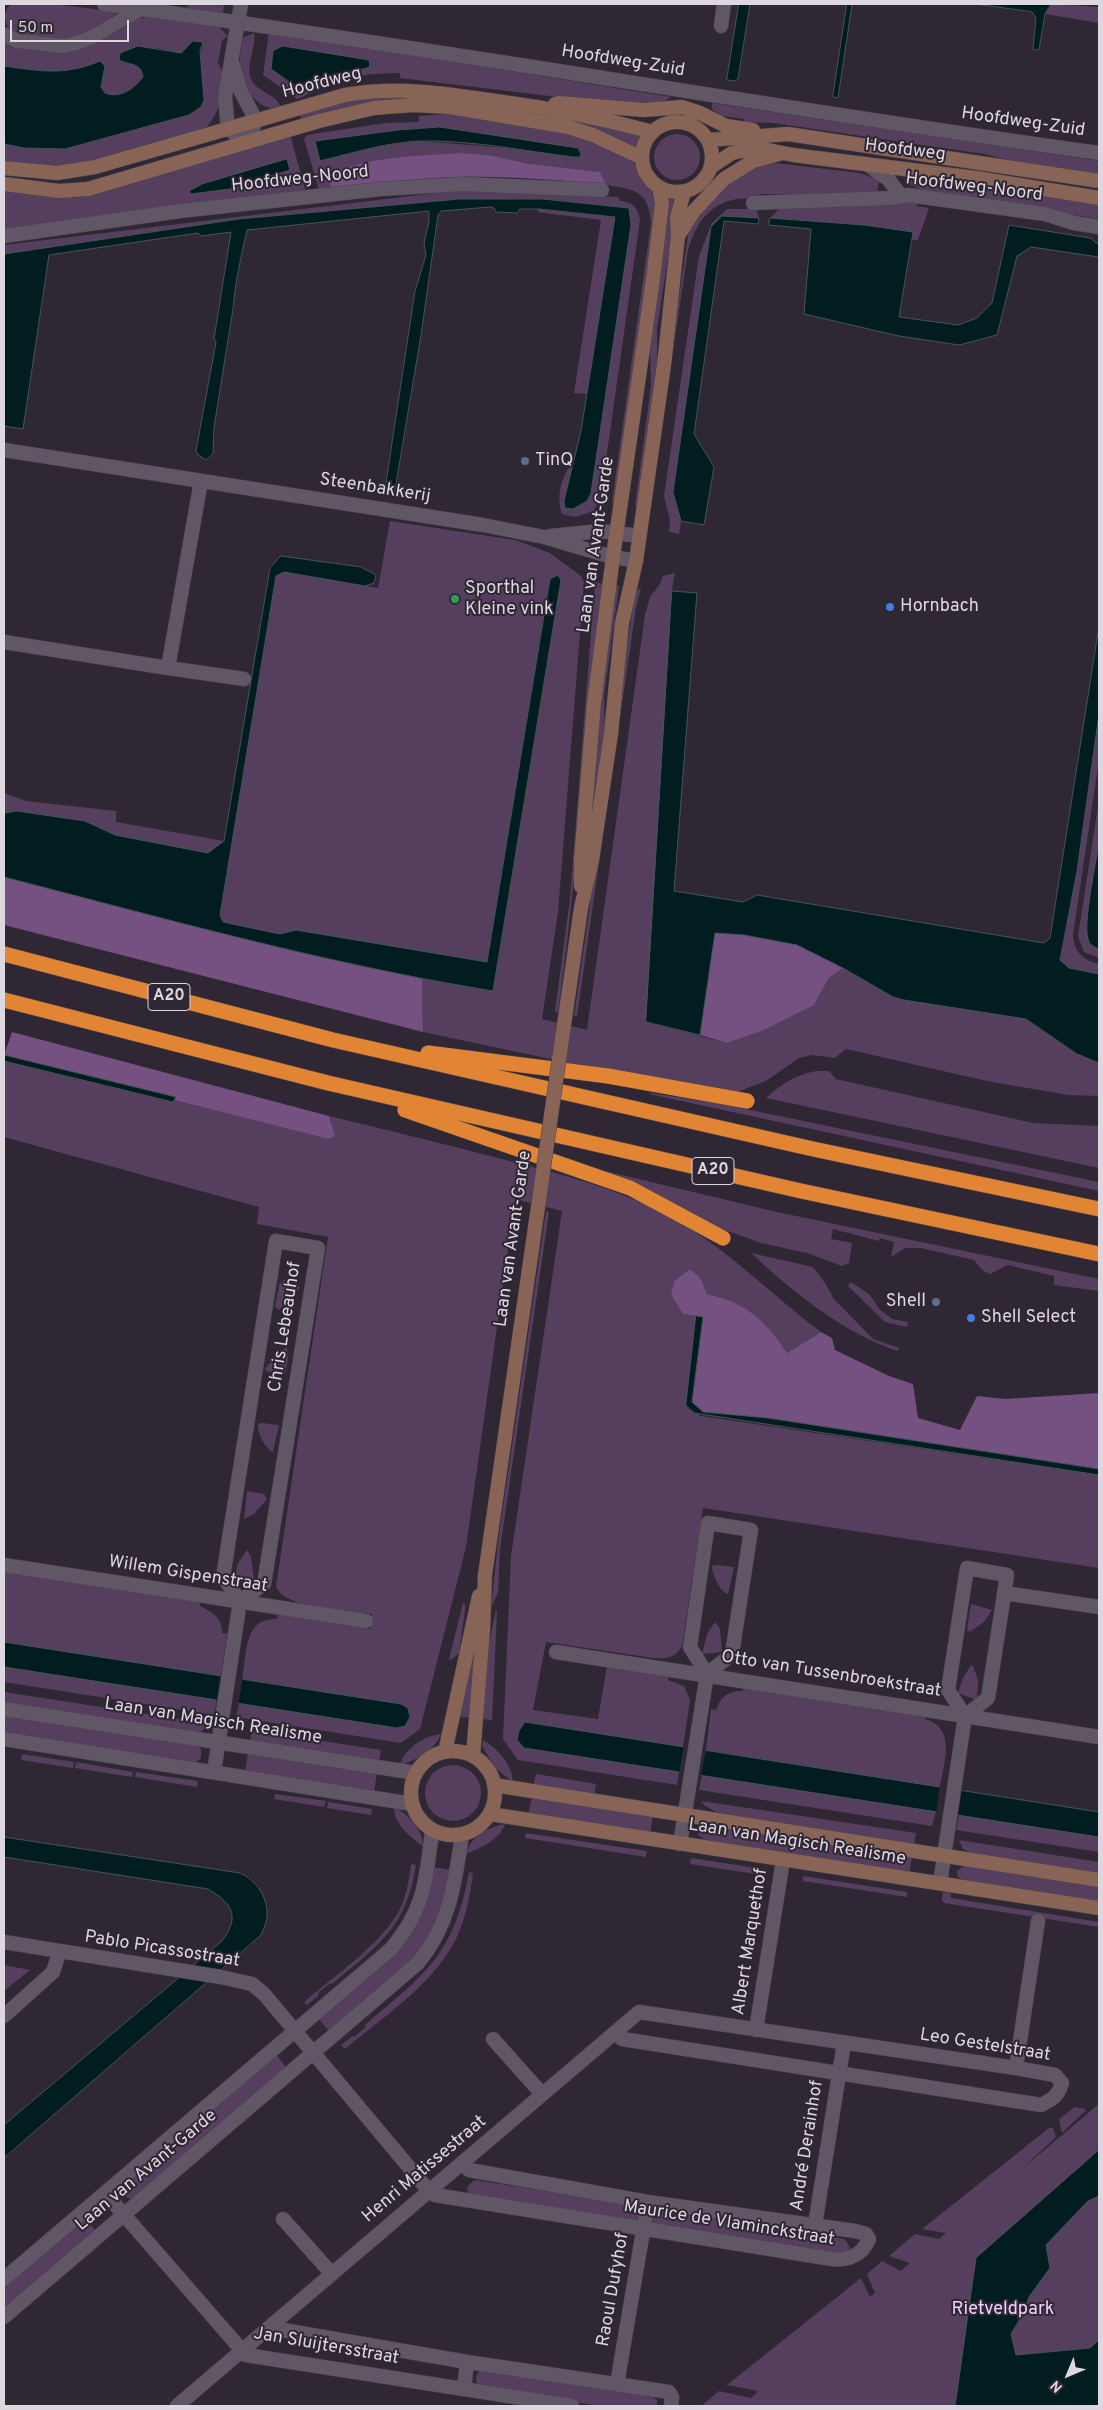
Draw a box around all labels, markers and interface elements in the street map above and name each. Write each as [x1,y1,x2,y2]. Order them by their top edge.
scale bar [12,10,131,42]
text: 50 m [18,19,53,38]
street label: Hoofdweg-Zuid [560,42,686,82]
street label: Hoofdweg [280,64,364,104]
street label: Hoofdweg-Zuid [960,104,1086,142]
street label: Hoofdweg [863,135,947,167]
street label: Hoofdweg-Noord [230,162,370,198]
street label: Hoofdweg-Noord [904,169,1044,207]
place label: TinQ [535,450,573,472]
marker: TinQ [519,455,531,467]
street label: Laan van Avant-Garde [574,455,620,635]
street label: Steenbakkerij [318,470,432,508]
place label: Sporthal Kleine vink [465,578,554,620]
marker: Sporthal Kleine vink [449,593,461,605]
place label: Hornbach [900,596,979,618]
marker: Hornbach [884,601,896,613]
road number: A20 [148,984,190,1010]
street label: Laan van Avant-Garde [491,1149,537,1329]
road number: A20 [692,1158,734,1184]
street label: Chris Lebeauhof [265,1260,307,1394]
place label: Shell [886,1291,926,1313]
marker: Shell [930,1296,942,1308]
place label: Shell Select [981,1307,1076,1329]
marker: Shell Select [965,1312,977,1324]
street label: Willem Gispenstraat [107,1552,269,1598]
street label: Otto van Tussenbroekstraat [719,1647,943,1703]
street label: Laan van Magisch Realisme [103,1694,323,1750]
street label: Laan van Magisch Realisme [687,1815,907,1871]
street label: Albert Marquethof [729,1867,773,2017]
street label: Pablo Picassostraat [83,1927,241,1973]
street label: Leo Gestelstraat [918,2025,1052,2067]
street label: André Derainhof [787,2079,829,2213]
street label: Laan van Avant-Garde [72,2106,222,2236]
street label: Henri Matissestraat [359,2112,491,2228]
street label: Maurice de Vlaminckstraat [622,2197,836,2251]
street label: Raoul Dufyhof [593,2231,635,2349]
park label: Rietveldpark [952,2299,1054,2321]
street label: Jan Sluijtersstraat [251,2324,401,2370]
north arrow [1043,2350,1093,2400]
text: N [1047,2376,1067,2396]

